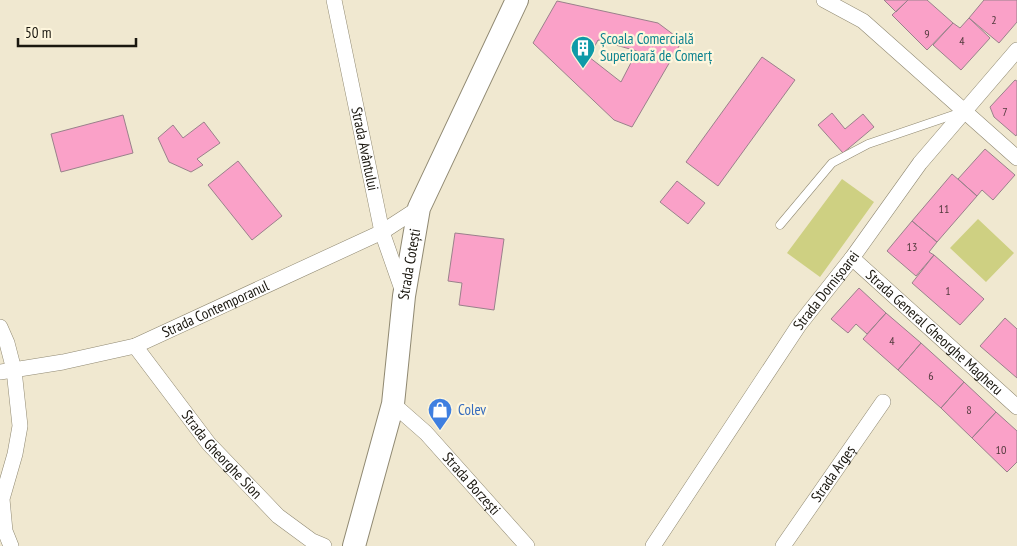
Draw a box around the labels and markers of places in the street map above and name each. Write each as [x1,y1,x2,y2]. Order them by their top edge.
place label: Școala Comercială Superioară de Comerț [600,29,712,65]
building icon: Școala Comercială Superioară de Comerț [570,35,596,69]
shop icon: Colev [427,397,453,431]
place label: Colev [458,400,486,419]

